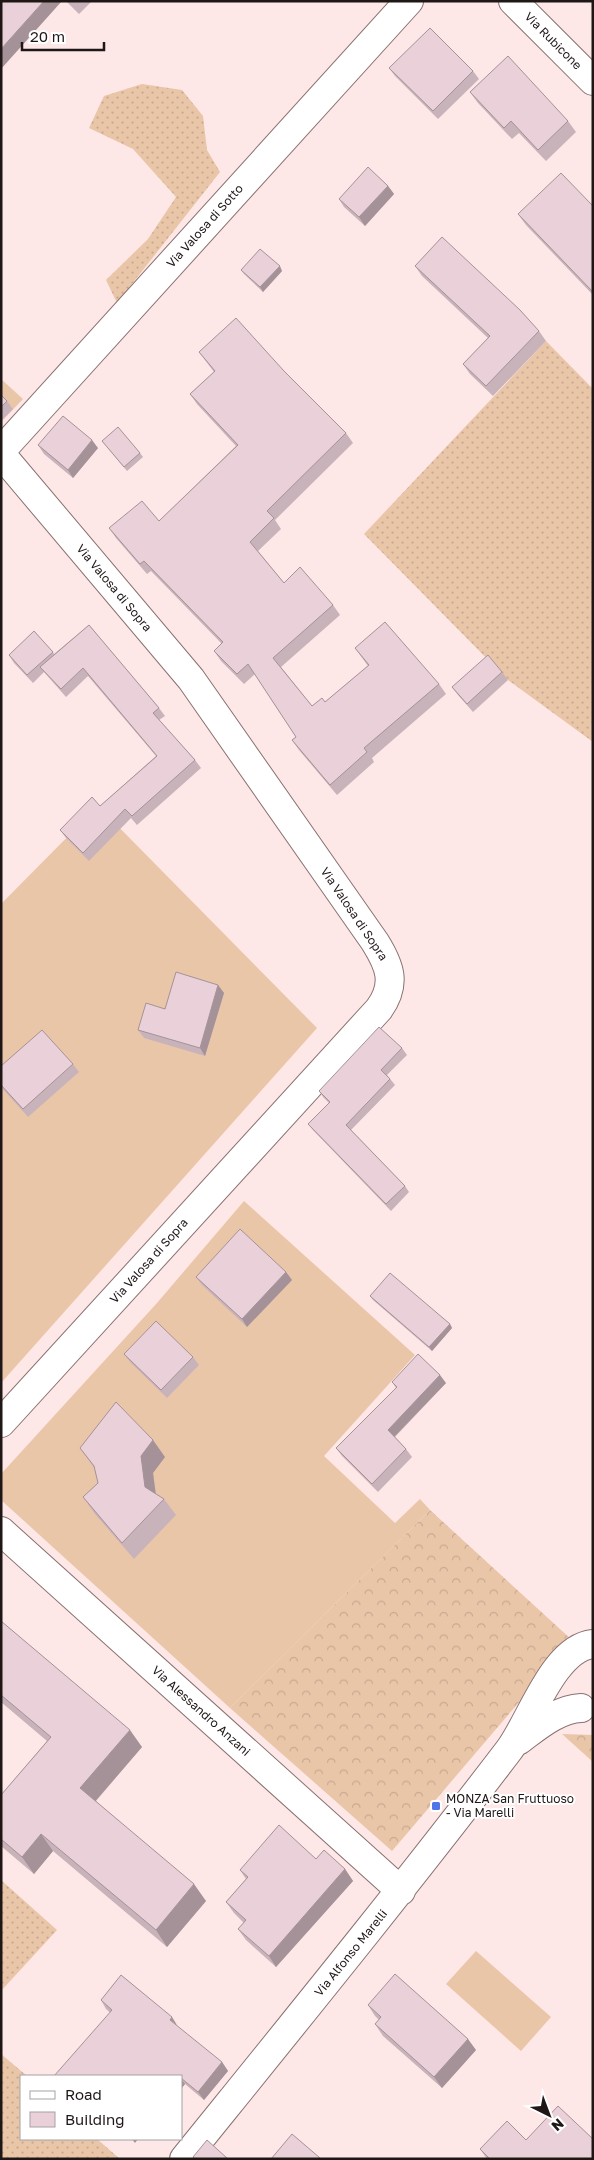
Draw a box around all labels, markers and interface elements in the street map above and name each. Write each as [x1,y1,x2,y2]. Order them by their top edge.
street label: Via Rubicone [522,9,585,72]
scale bar [22,20,105,52]
text: 20 m [30,27,65,45]
street label: Via Valosa di Sotto [163,181,246,271]
street label: Via Valosa di Sopra [73,541,155,634]
street label: Via Valosa di Sopra [318,864,391,963]
street label: Via Valosa di Sopra [106,1215,191,1306]
street label: Via Alessandro Anzani [149,1662,254,1759]
place label: MONZA San Fruttuoso - Via Marelli [446,1791,574,1820]
marker: MONZA San Fruttuoso - Via Marelli [430,1800,442,1812]
street label: Via Alfonso Marelli [311,1906,390,1999]
legend [20,2075,182,2140]
text: Road [65,2085,102,2103]
north arrow [524,2090,574,2140]
text: Building [65,2110,125,2128]
text: N [548,2115,568,2135]

